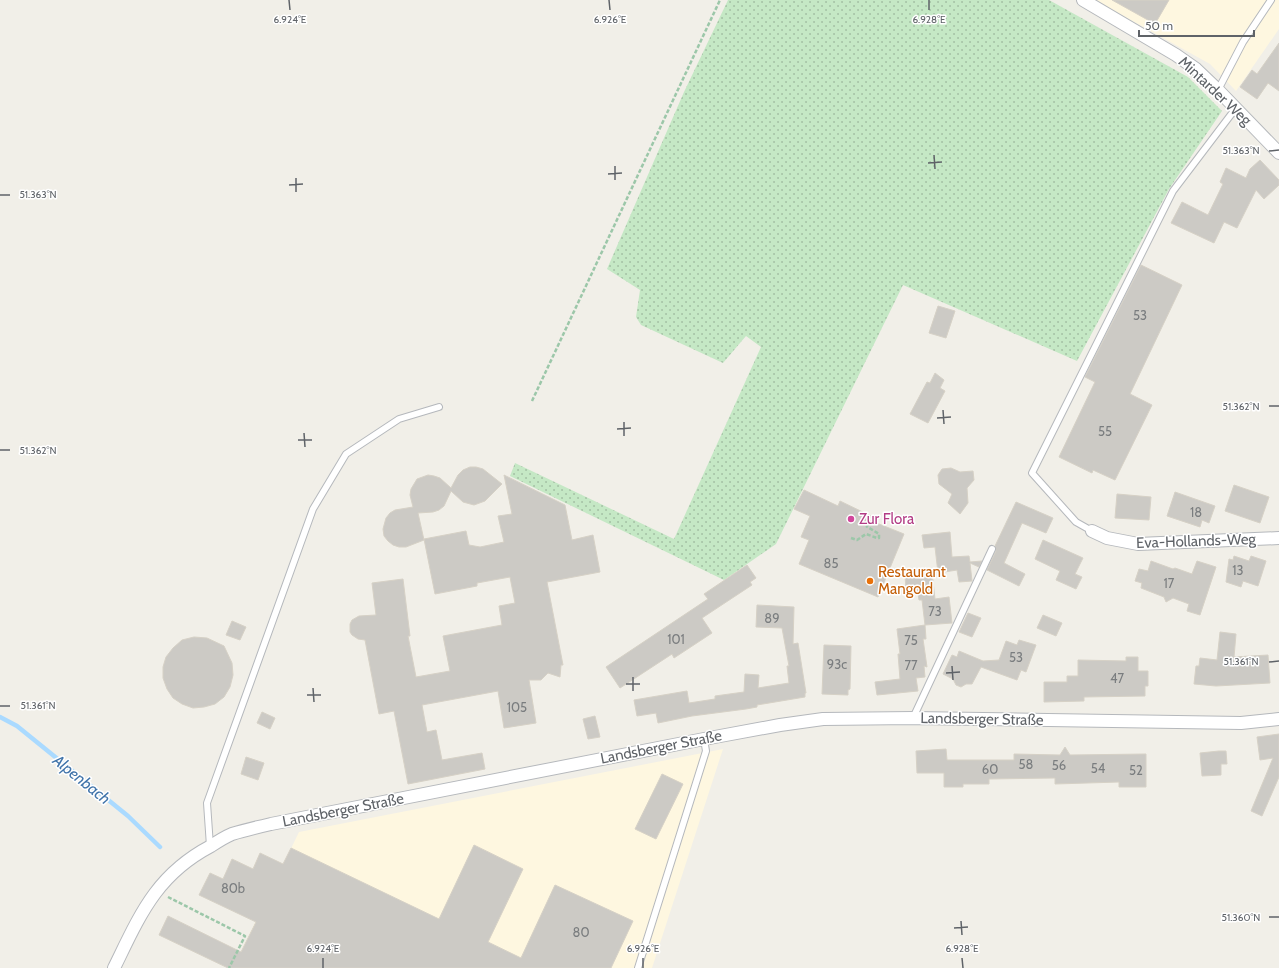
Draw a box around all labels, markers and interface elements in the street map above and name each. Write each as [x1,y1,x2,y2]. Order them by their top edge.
scale bar [1139,12,1254,38]
text: 6.924°E [274,13,307,26]
text: 6.926°E [594,13,627,26]
text: 6.928°E [912,13,946,26]
text: 50 m [1145,18,1173,33]
street label: Mintarder Weg [1175,53,1256,130]
text: 51.363°N [1222,144,1260,157]
text: 51.363°N [19,188,57,201]
house number: 53 [1133,307,1147,323]
text: 51.362°N [1222,400,1260,413]
house number: 55 [1098,423,1112,439]
text: 51.362°N [19,444,57,457]
house number: 18 [1190,504,1202,520]
place label: Zur Flora [859,510,915,528]
marker: Zur Flora [846,514,856,524]
street label: Eva-Hollands-Weg [1136,530,1257,552]
house number: 85 [824,555,838,571]
house number: 13 [1232,562,1244,578]
place label: Restaurant Mangold [878,563,946,598]
house number: 17 [1164,575,1175,591]
marker: Restaurant Mangold [865,576,875,586]
house number: 73 [928,603,942,619]
house number: 89 [764,610,780,626]
house number: 101 [667,631,685,647]
house number: 75 [904,632,918,648]
house number: 53 [1009,649,1023,665]
text: 51.361°N [1224,655,1258,668]
house number: 93c [827,656,847,672]
house number: 77 [904,657,918,673]
house number: 47 [1110,670,1124,686]
text: 51.361°N [21,699,55,712]
house number: 105 [507,699,527,715]
street label: Landsberger Straße [920,709,1044,729]
street label: Landsberger Straße [599,726,724,768]
water label: Alpenbach [48,750,114,808]
house number: 58 [1019,756,1034,772]
house number: 56 [1052,757,1066,773]
house number: 54 [1091,760,1106,776]
house number: 60 [982,761,998,777]
house number: 52 [1129,762,1143,778]
street label: Landsberger Straße [281,789,406,831]
house number: 80b [221,880,245,896]
text: 51.360°N [1222,911,1260,924]
house number: 80 [573,924,589,940]
text: 6.924°E [307,942,340,955]
text: 6.926°E [627,942,660,955]
text: 6.928°E [945,942,979,955]

